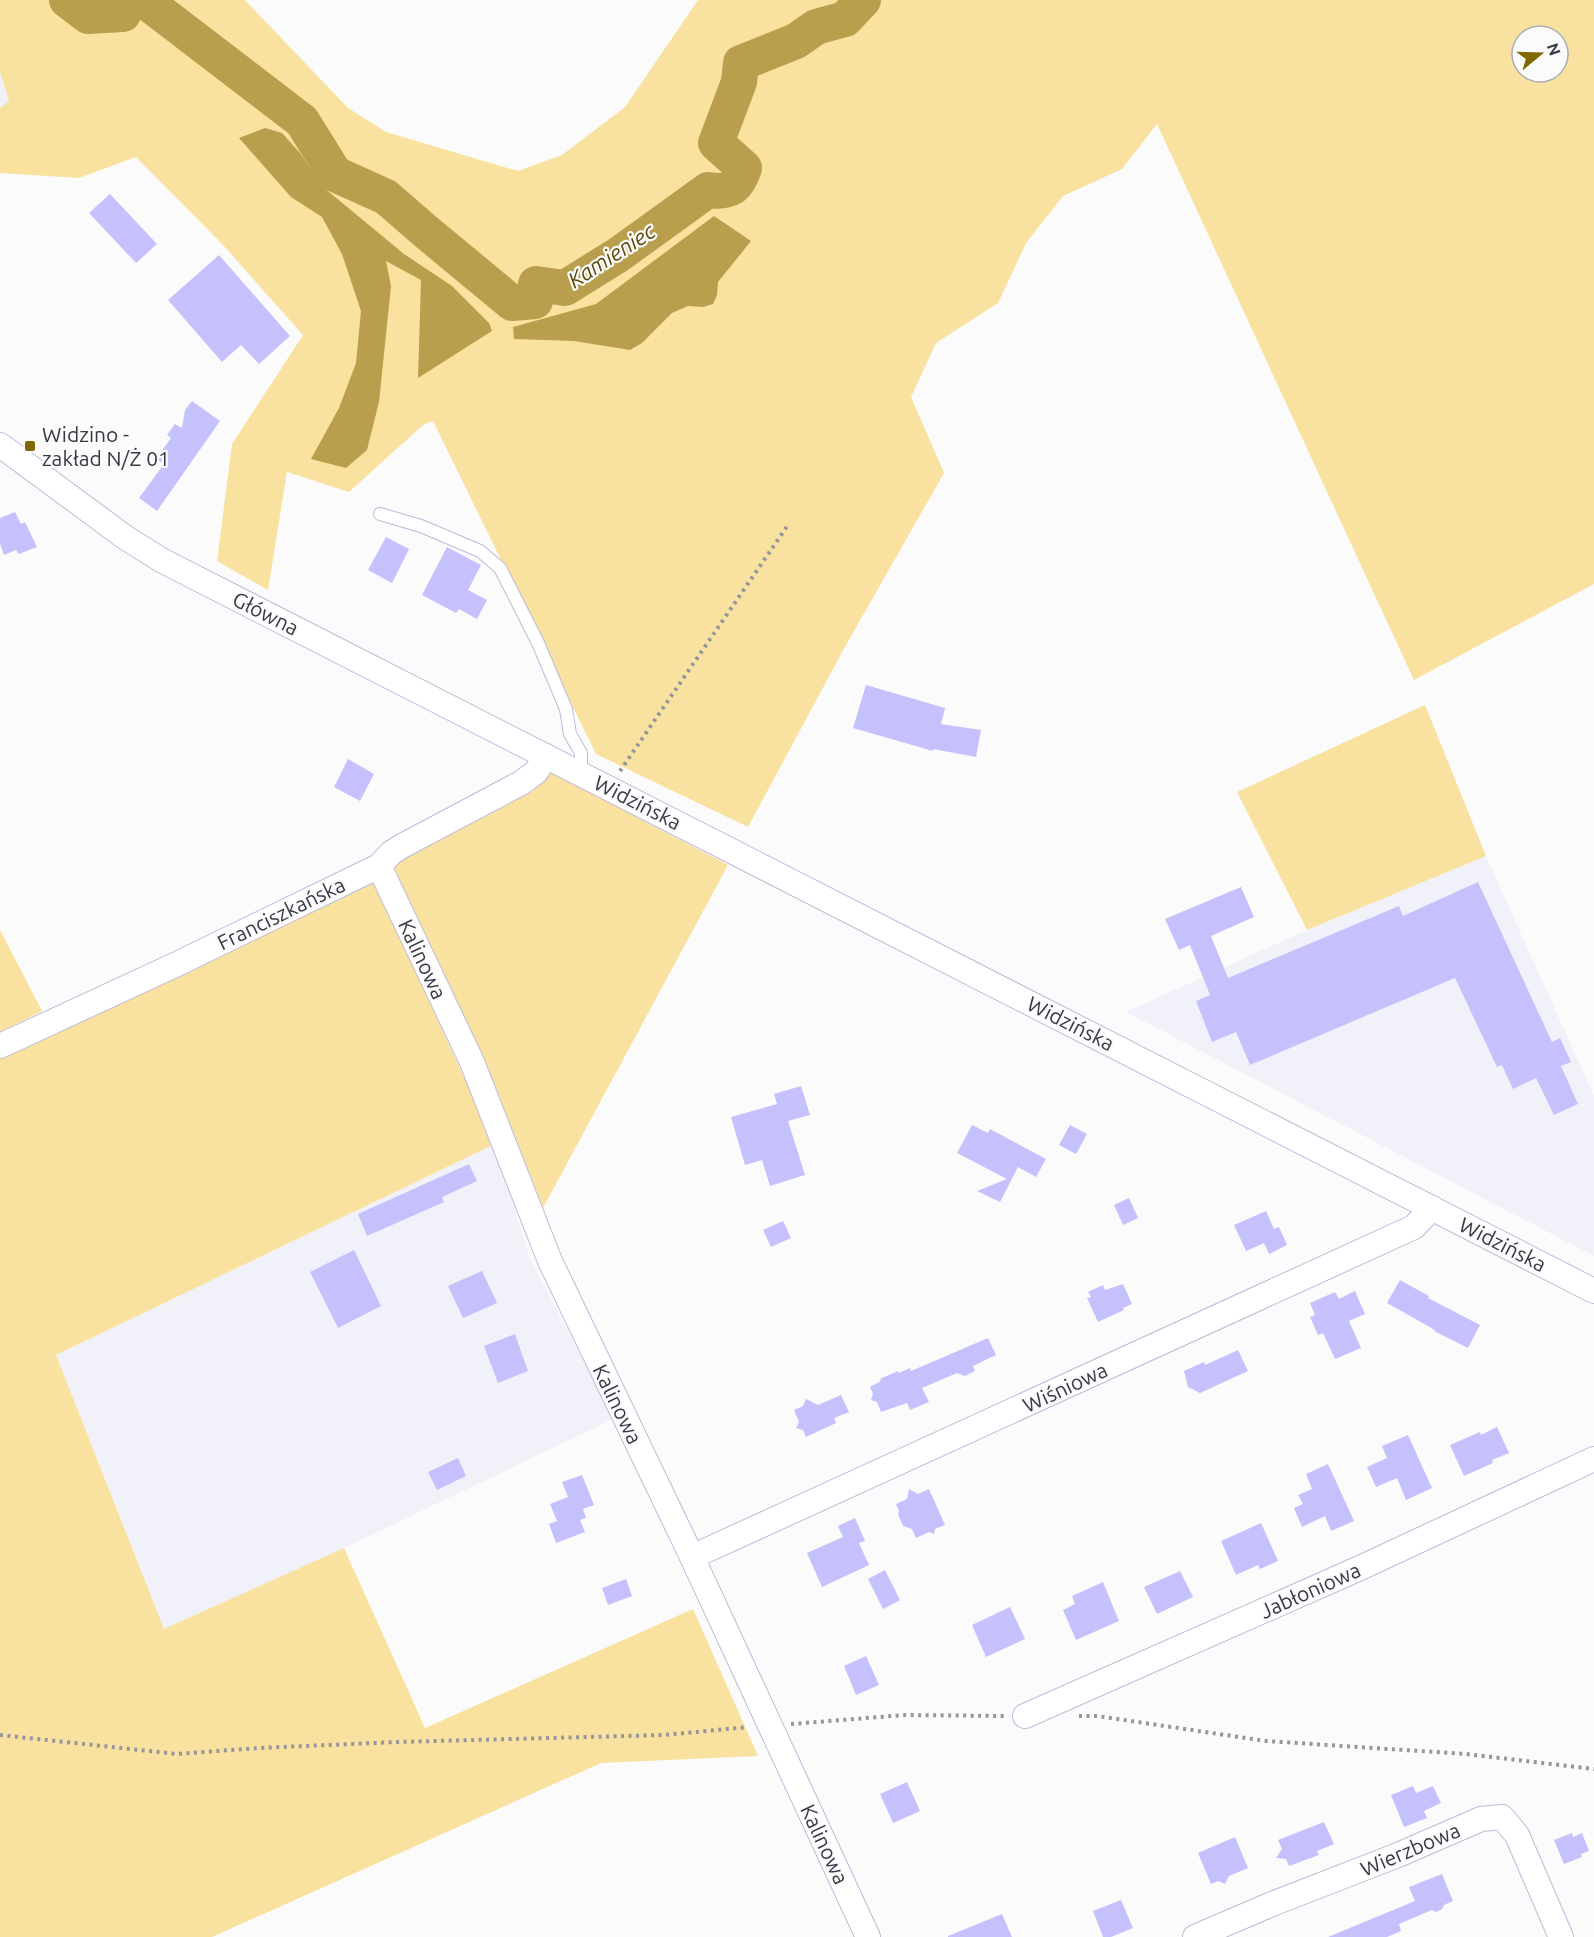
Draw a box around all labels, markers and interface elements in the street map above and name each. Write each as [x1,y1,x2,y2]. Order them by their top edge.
north arrow [1510,24,1570,84]
text: N [1544,41,1565,58]
water label: Kamieniec [563,217,660,292]
place label: Widzino - zakład N/Ż 01 [42,422,170,470]
marker: Widzino - zakład N/Ż 01 [23,439,37,453]
street label: Główna [229,586,303,640]
street label: Widzińska [590,770,686,834]
street label: Franciszkańska [213,872,349,954]
street label: Kalinowa [394,915,452,1003]
street label: Widzińska [1023,991,1119,1055]
street label: Widzińska [1455,1212,1551,1276]
street label: Wiśniowa [1019,1357,1111,1417]
street label: Kalinowa [588,1360,648,1448]
street label: Jabłoniowa [1256,1557,1364,1623]
street label: Kalinowa [796,1800,854,1888]
street label: Wierzbowa [1357,1817,1463,1881]

